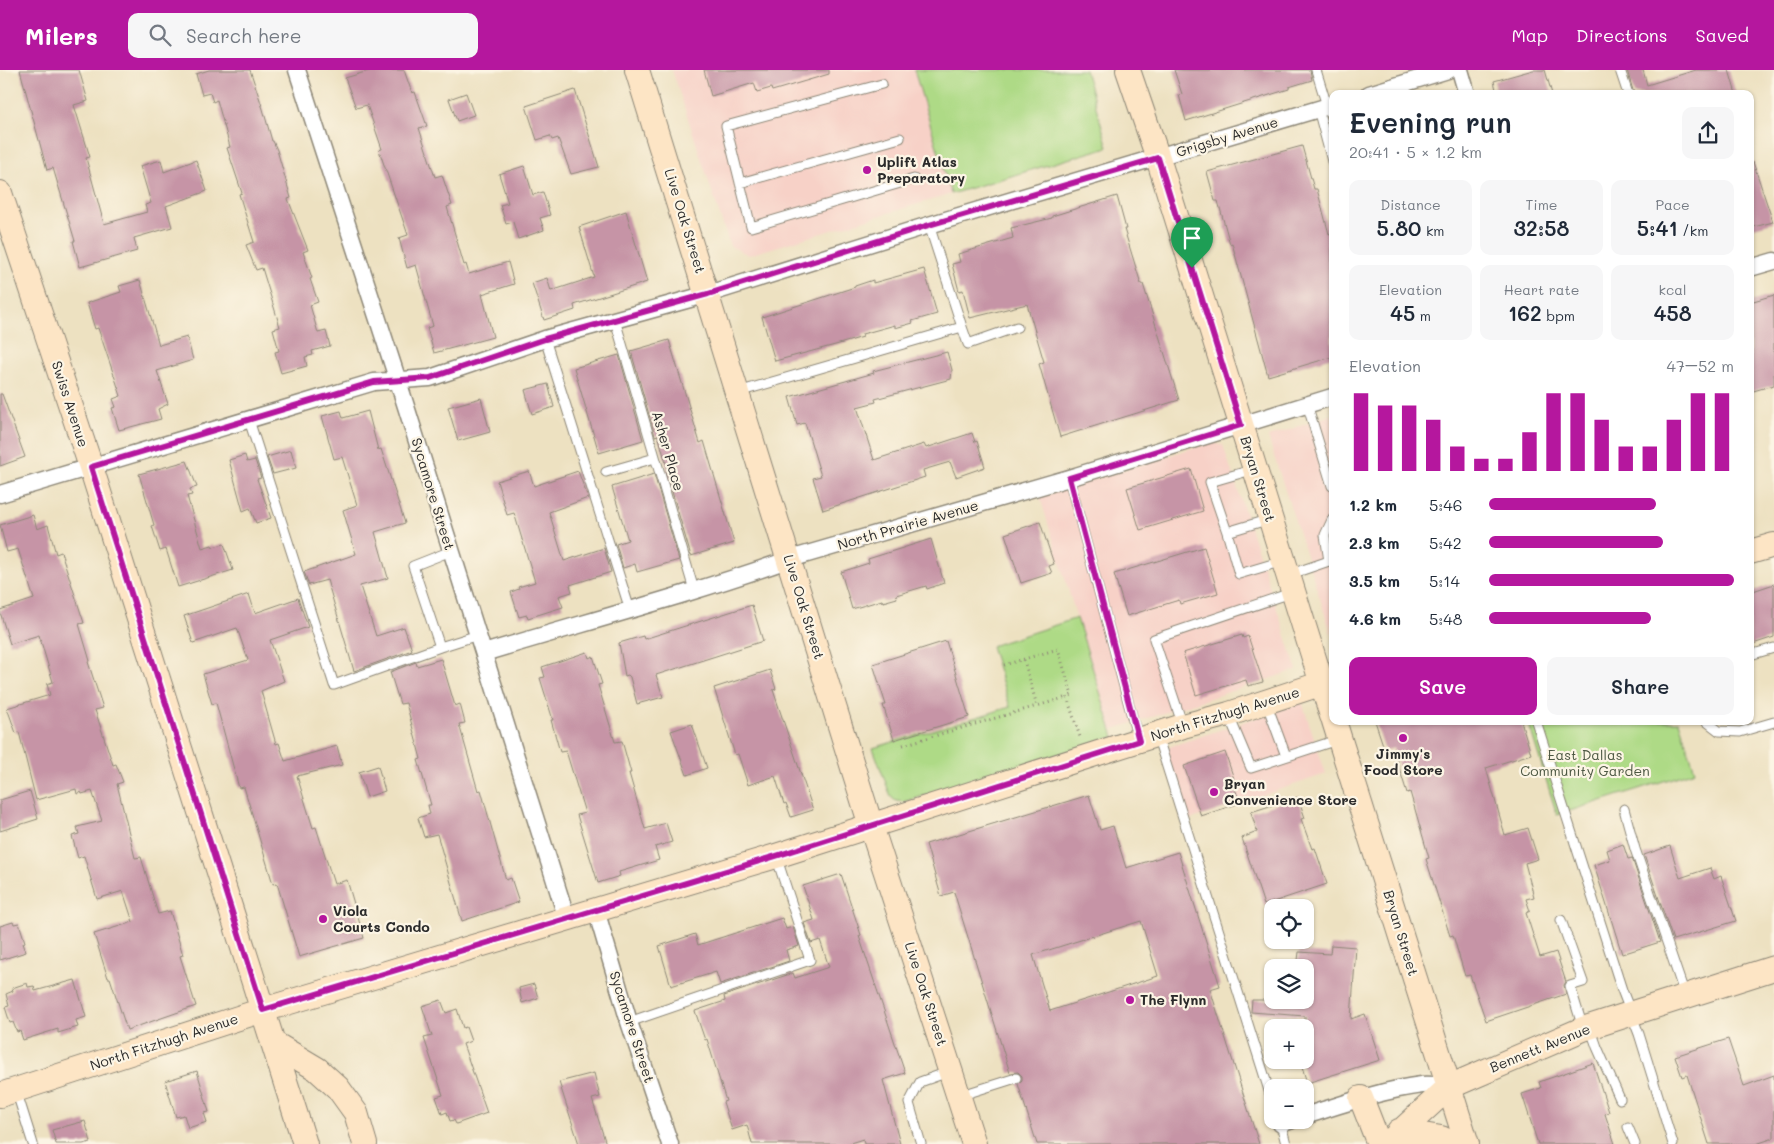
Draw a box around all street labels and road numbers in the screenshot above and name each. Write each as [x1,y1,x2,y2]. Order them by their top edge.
street label: Grigsby Avenue [1174,112,1280,161]
street label: Live Oak Street [661,166,710,276]
street label: Swiss Avenue [48,358,93,449]
street label: Asher Place [648,409,689,493]
street label: Bryan Street [1236,434,1281,524]
street label: Sycamore Street [407,435,460,552]
street label: North Prairie Avenue [835,495,981,554]
street label: Live Oak Street [780,552,829,662]
street label: North Fitzhugh Avenue [1148,682,1302,745]
street label: Bryan Street [1379,888,1424,978]
street label: Live Oak Street [901,939,952,1048]
street label: Sycamore Street [605,969,659,1085]
street label: North Fitzhugh Avenue [87,1009,240,1074]
street label: Bennett Avenue [1487,1019,1593,1076]

